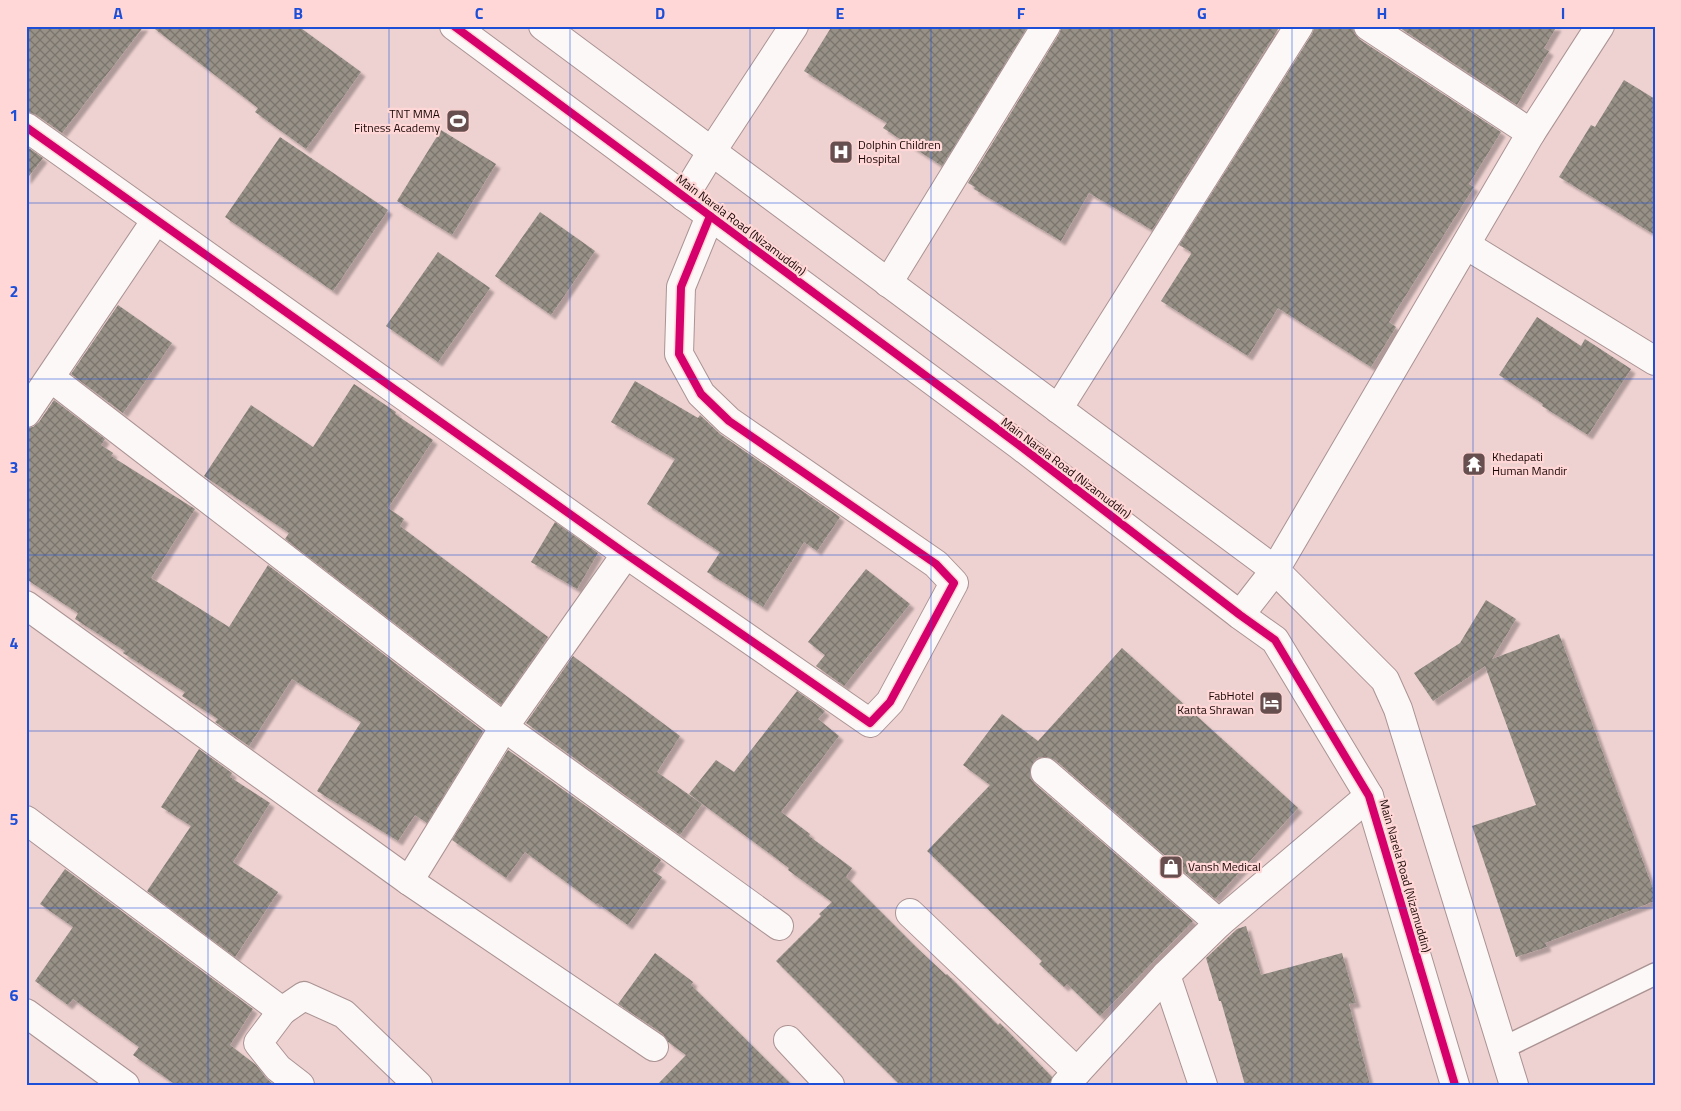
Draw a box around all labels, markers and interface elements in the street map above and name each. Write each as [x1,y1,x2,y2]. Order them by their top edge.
text: A [113,1,123,25]
text: B [293,1,303,25]
text: C [475,1,484,25]
text: D [655,1,665,25]
text: E [836,1,845,25]
text: F [1017,1,1026,25]
text: G [1197,1,1207,25]
text: H [1377,1,1387,25]
text: I [1561,1,1565,25]
text: 1 [10,103,18,127]
place label: TNT MMA Fitness Academy [354,104,440,137]
sports icon: TNT MMA Fitness Academy [445,108,471,134]
place label: Dolphin Children Hospital [858,135,941,168]
hospital icon: Dolphin Children Hospital [828,139,854,165]
street label: Main Narela Road (Nizamuddin) [672,169,810,280]
text: 2 [10,279,18,303]
street label: Main Narela Road (Nizamuddin) [997,412,1135,523]
place label: Khedapati Human Mandir [1492,447,1567,480]
temple icon: Khedapati Human Mandir [1461,451,1487,477]
text: 3 [10,455,18,479]
text: 4 [10,631,19,655]
place label: FabHotel Kanta Shrawan [1177,686,1254,719]
hotel icon: FabHotel Kanta Shrawan [1258,690,1284,716]
street label: Main Narela Road (Nizamuddin) [1374,797,1436,955]
text: 5 [10,807,19,831]
shop icon: Vansh Medical [1158,854,1184,880]
place label: Vansh Medical [1188,857,1261,876]
text: 6 [10,983,19,1007]

